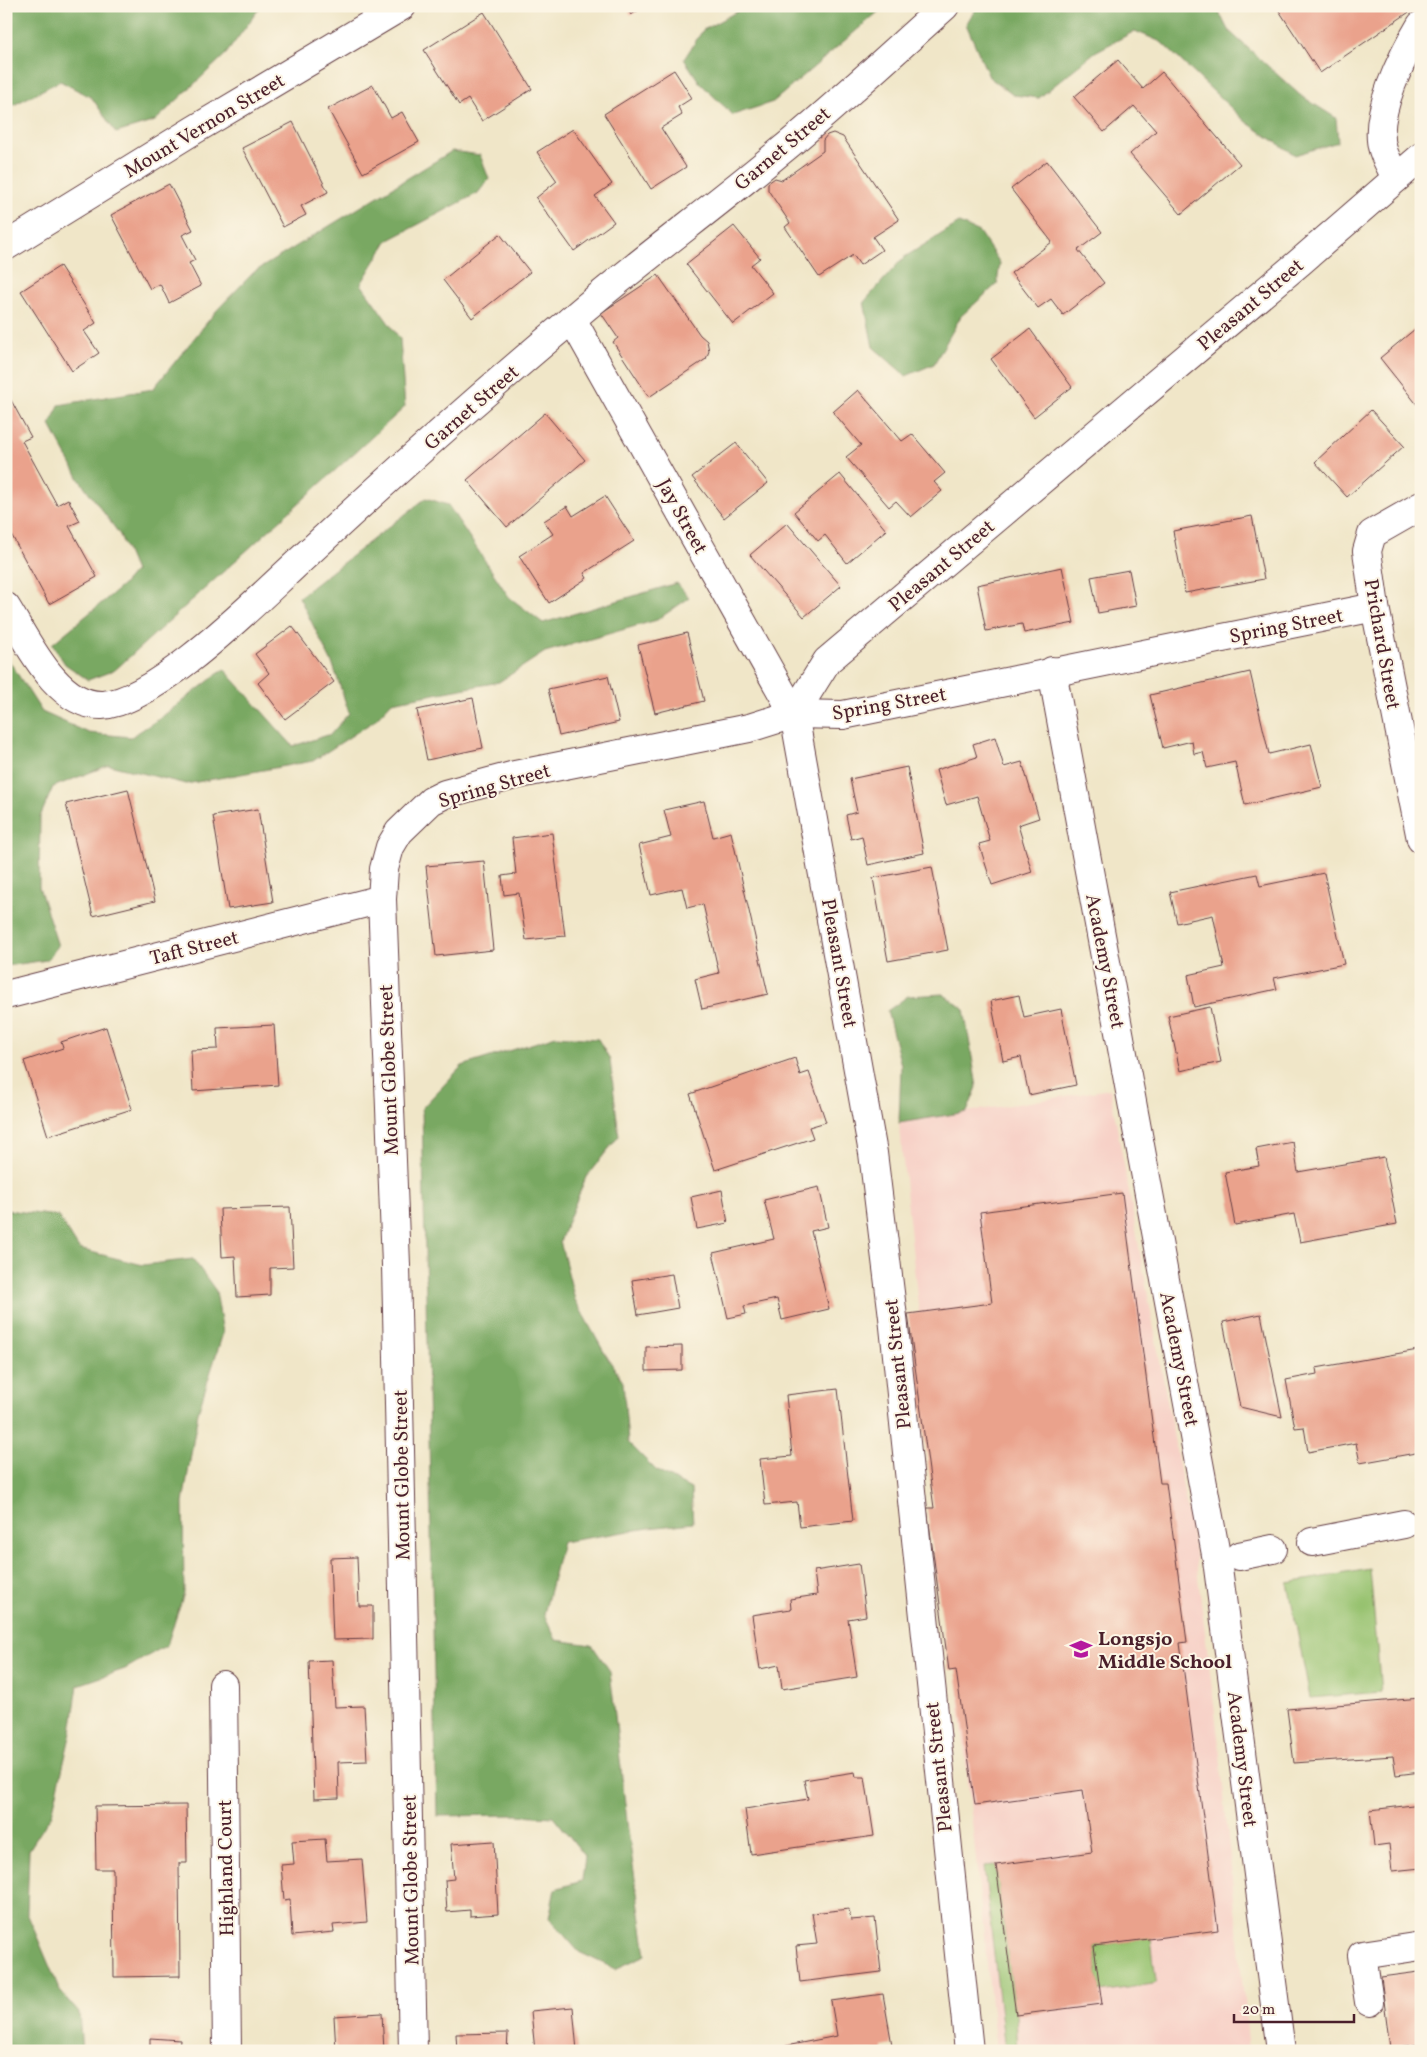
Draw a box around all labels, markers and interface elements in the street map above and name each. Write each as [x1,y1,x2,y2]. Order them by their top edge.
street label: Mount Vernon Street [119,68,291,186]
street label: Garnet Street [729,101,837,198]
street label: Pleasant Street [1192,253,1310,358]
street label: Garnet Street [419,359,526,458]
street label: Jay Street [649,474,714,560]
street label: Pleasant Street [883,514,1001,619]
street label: Prichard Street [1356,577,1406,712]
street label: Spring Street [1227,602,1346,652]
street label: Spring Street [830,681,949,729]
street label: Spring Street [435,758,554,816]
street label: Academy Street [1077,892,1131,1031]
street label: Pleasant Street [813,896,863,1030]
street label: Taft Street [147,924,242,973]
street label: Mount Globe Street [373,984,407,1156]
street label: Academy Street [1151,1290,1205,1429]
street label: Pleasant Street [878,1297,920,1430]
street label: Mount Globe Street [388,1389,418,1561]
place label: Longsjo Middle School [1098,1626,1232,1677]
school or university icon: Longsjo Middle School [1068,1636,1094,1662]
street label: Academy Street [1219,1690,1263,1829]
street label: Pleasant Street [919,1700,961,1833]
street label: Mount Globe Street [397,1794,427,1966]
street label: Highland Court [212,1799,242,1937]
scale bar [1234,1992,1354,2024]
text: 20 m [1242,2000,1275,2021]

